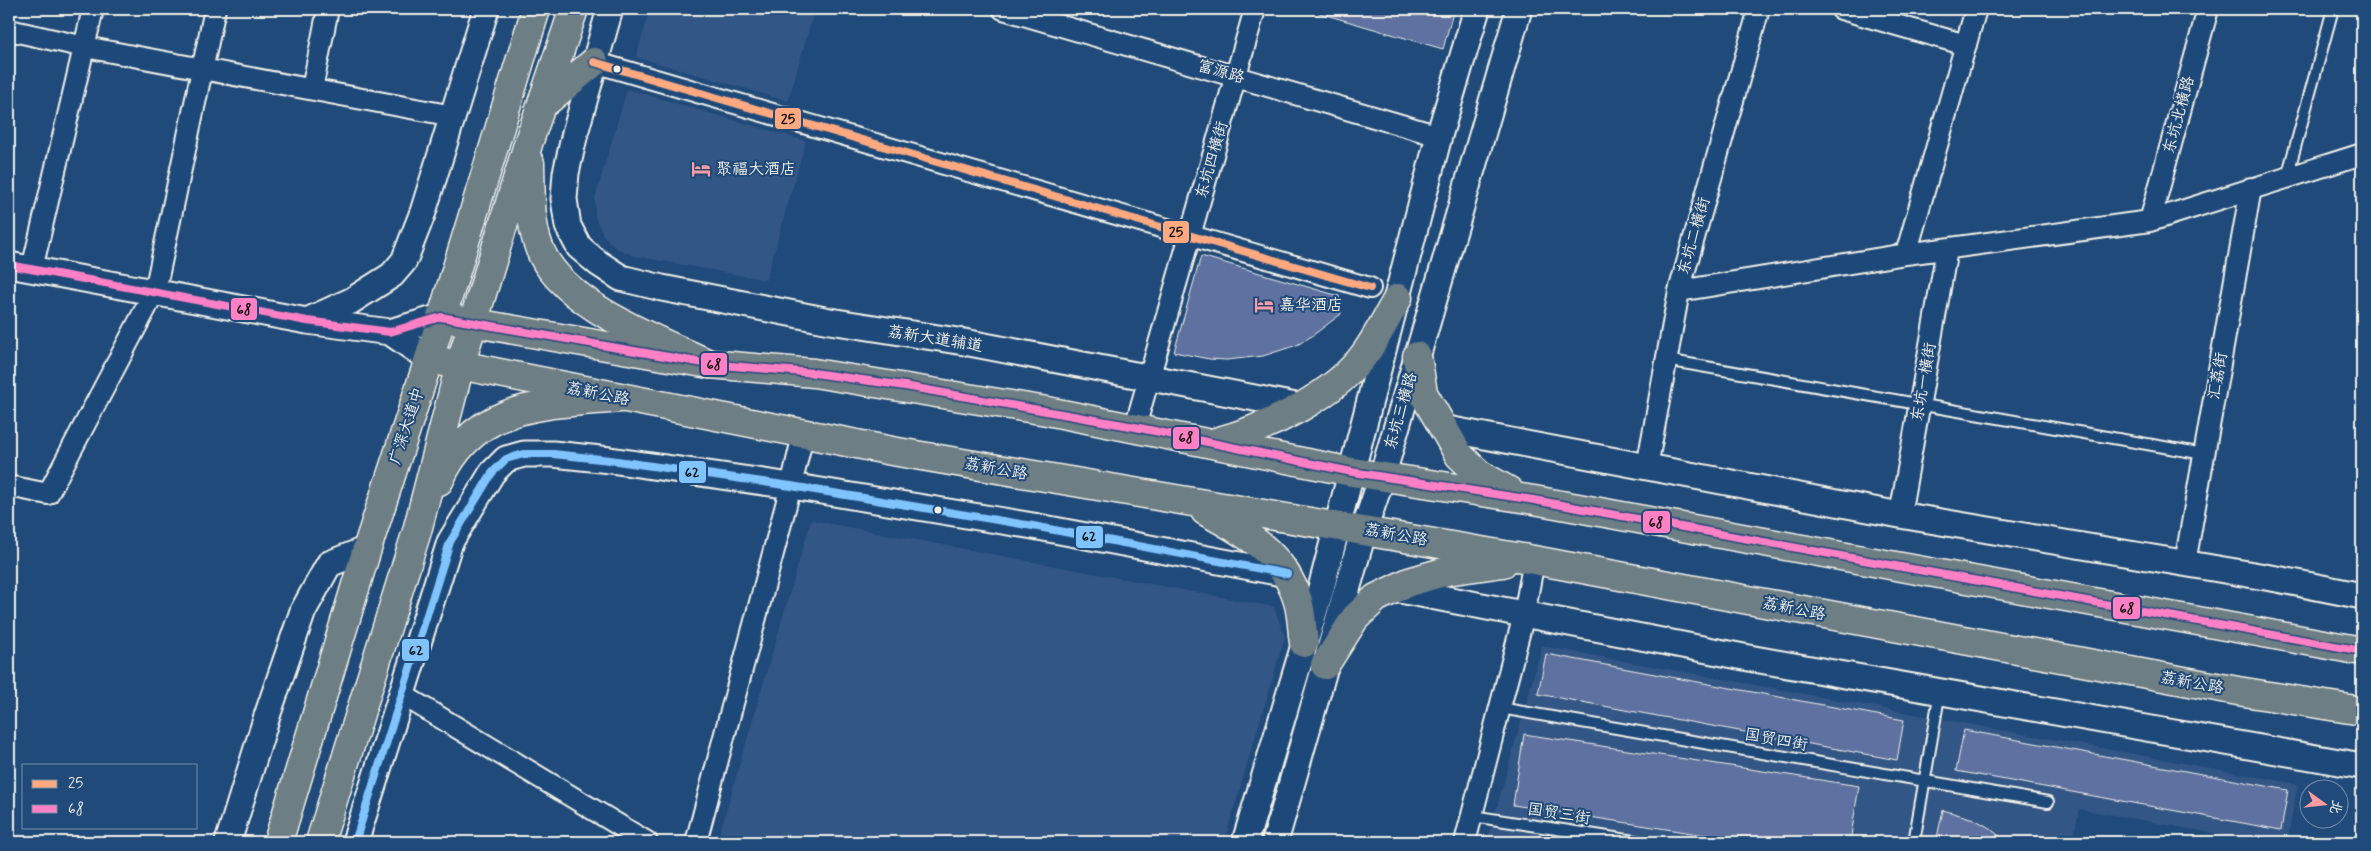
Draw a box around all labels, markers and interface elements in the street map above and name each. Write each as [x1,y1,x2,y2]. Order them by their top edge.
street label: 富源路 [1195,55,1247,89]
unlabelled marker [612,64,622,74]
street label: 东坑北横路 [2159,74,2199,156]
line badge: 25 [774,107,802,130]
text: 25 [781,110,796,128]
street label: 东坑四横街 [1191,119,1233,201]
hotel icon: 聚福大酒店 [690,158,712,180]
place label: 聚福大酒店 [716,159,796,180]
street label: 东坑二横街 [1673,195,1715,277]
line badge: 25 [1162,220,1190,244]
text: 25 [1169,223,1184,241]
hotel icon: 嘉华酒店 [1253,294,1275,316]
place label: 嘉华酒店 [1279,295,1343,316]
line badge: 68 [230,297,258,321]
text: 68 [237,301,252,319]
street label: 荔新大道辅道 [886,321,984,357]
street label: 东坑一横街 [1907,341,1941,423]
street label: 汇荔街 [2203,351,2233,401]
line badge: 68 [700,352,728,376]
text: 68 [707,356,722,374]
street label: 东坑三横路 [1380,370,1422,452]
street label: 荔新公路 [565,378,631,410]
street label: 广深大道中 [385,385,429,467]
line badge: 68 [1172,426,1200,450]
text: 68 [1179,429,1194,447]
street label: 荔新公路 [963,453,1029,485]
line badge: 62 [678,460,707,484]
text: 62 [685,464,699,482]
unlabelled marker [933,505,943,515]
line badge: 68 [1642,510,1671,534]
text: 68 [1649,514,1664,532]
street label: 荔新公路 [1363,519,1429,551]
line badge: 62 [1075,525,1104,549]
text: 62 [1082,528,1096,546]
street label: 荔新公路 [1761,593,1827,625]
line badge: 68 [2112,596,2141,620]
text: 68 [2120,600,2135,618]
line badge: 62 [401,638,430,662]
text: 62 [409,642,423,660]
street label: 荔新公路 [2159,667,2225,699]
street label: 国贸四街 [1743,724,1809,756]
legend [22,764,198,828]
text: 25 [68,774,83,794]
north arrow [2298,778,2348,828]
text: 北 [2325,798,2346,816]
street label: 国贸三街 [1526,799,1592,829]
text: 68 [68,800,84,820]

